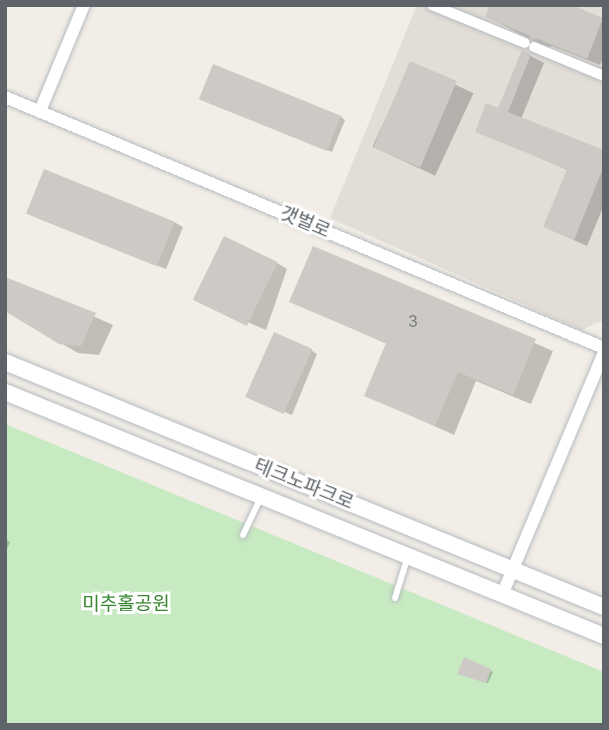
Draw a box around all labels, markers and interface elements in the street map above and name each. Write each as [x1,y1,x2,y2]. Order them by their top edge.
street label: 갯벌로 [276,201,334,243]
house number: 3 [408,311,418,331]
street label: 테크노파크로 [251,454,357,514]
park label: 미추홀공원 [82,593,170,615]

